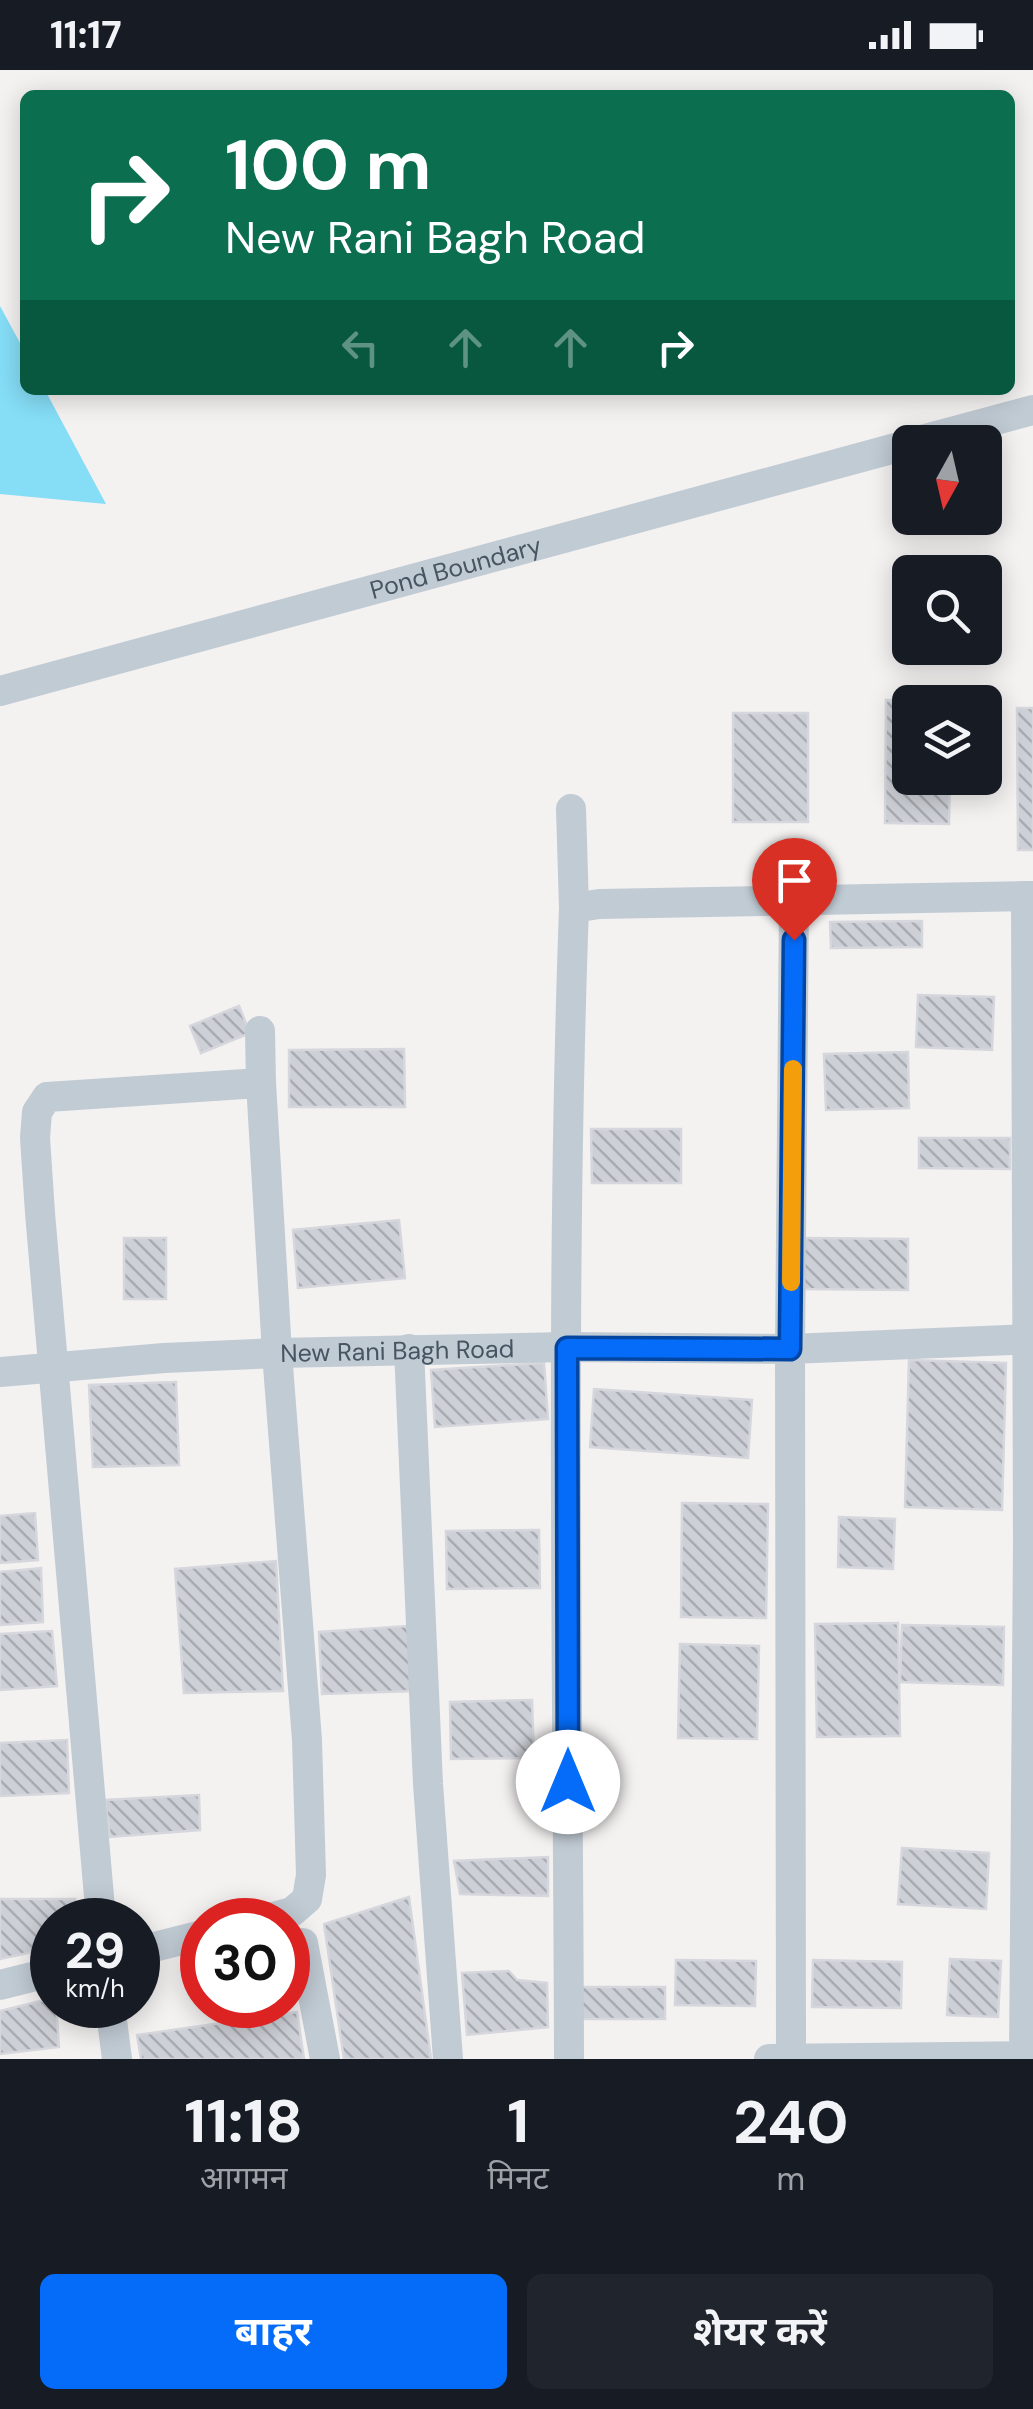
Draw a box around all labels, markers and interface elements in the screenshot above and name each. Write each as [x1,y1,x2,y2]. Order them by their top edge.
text: 11:17 [50,10,122,60]
text: 100 m [225,120,431,211]
icon: right [60,130,190,260]
text: New Rani Bagh Road [225,208,646,267]
icon: left [333,320,388,375]
icon: ahead [438,320,493,375]
icon: ahead [543,320,598,375]
icon: right [648,320,703,375]
north arrow [892,425,1002,535]
map controls [892,425,1002,795]
street label: Pond Boundary [366,528,545,606]
button: search [892,555,1002,665]
button: layers [892,685,1002,795]
pin [752,838,837,941]
icon: arrive [767,853,822,908]
street label: New Rani Bagh Road [280,1332,514,1369]
position arrow [516,1730,620,1834]
speed limit sign: 30 [180,1898,310,2028]
text: 29 [65,1918,125,1984]
text: km/h [65,1972,125,2005]
text: 11:18 [184,2082,303,2161]
text: 1 [507,2082,529,2161]
text: 240 [733,2083,849,2162]
text: आगमन [200,2157,288,2199]
text: मिनट [487,2157,549,2199]
text: m [777,2158,805,2200]
button: बाहर [40,2274,507,2389]
button: शेयर करें [527,2274,993,2389]

